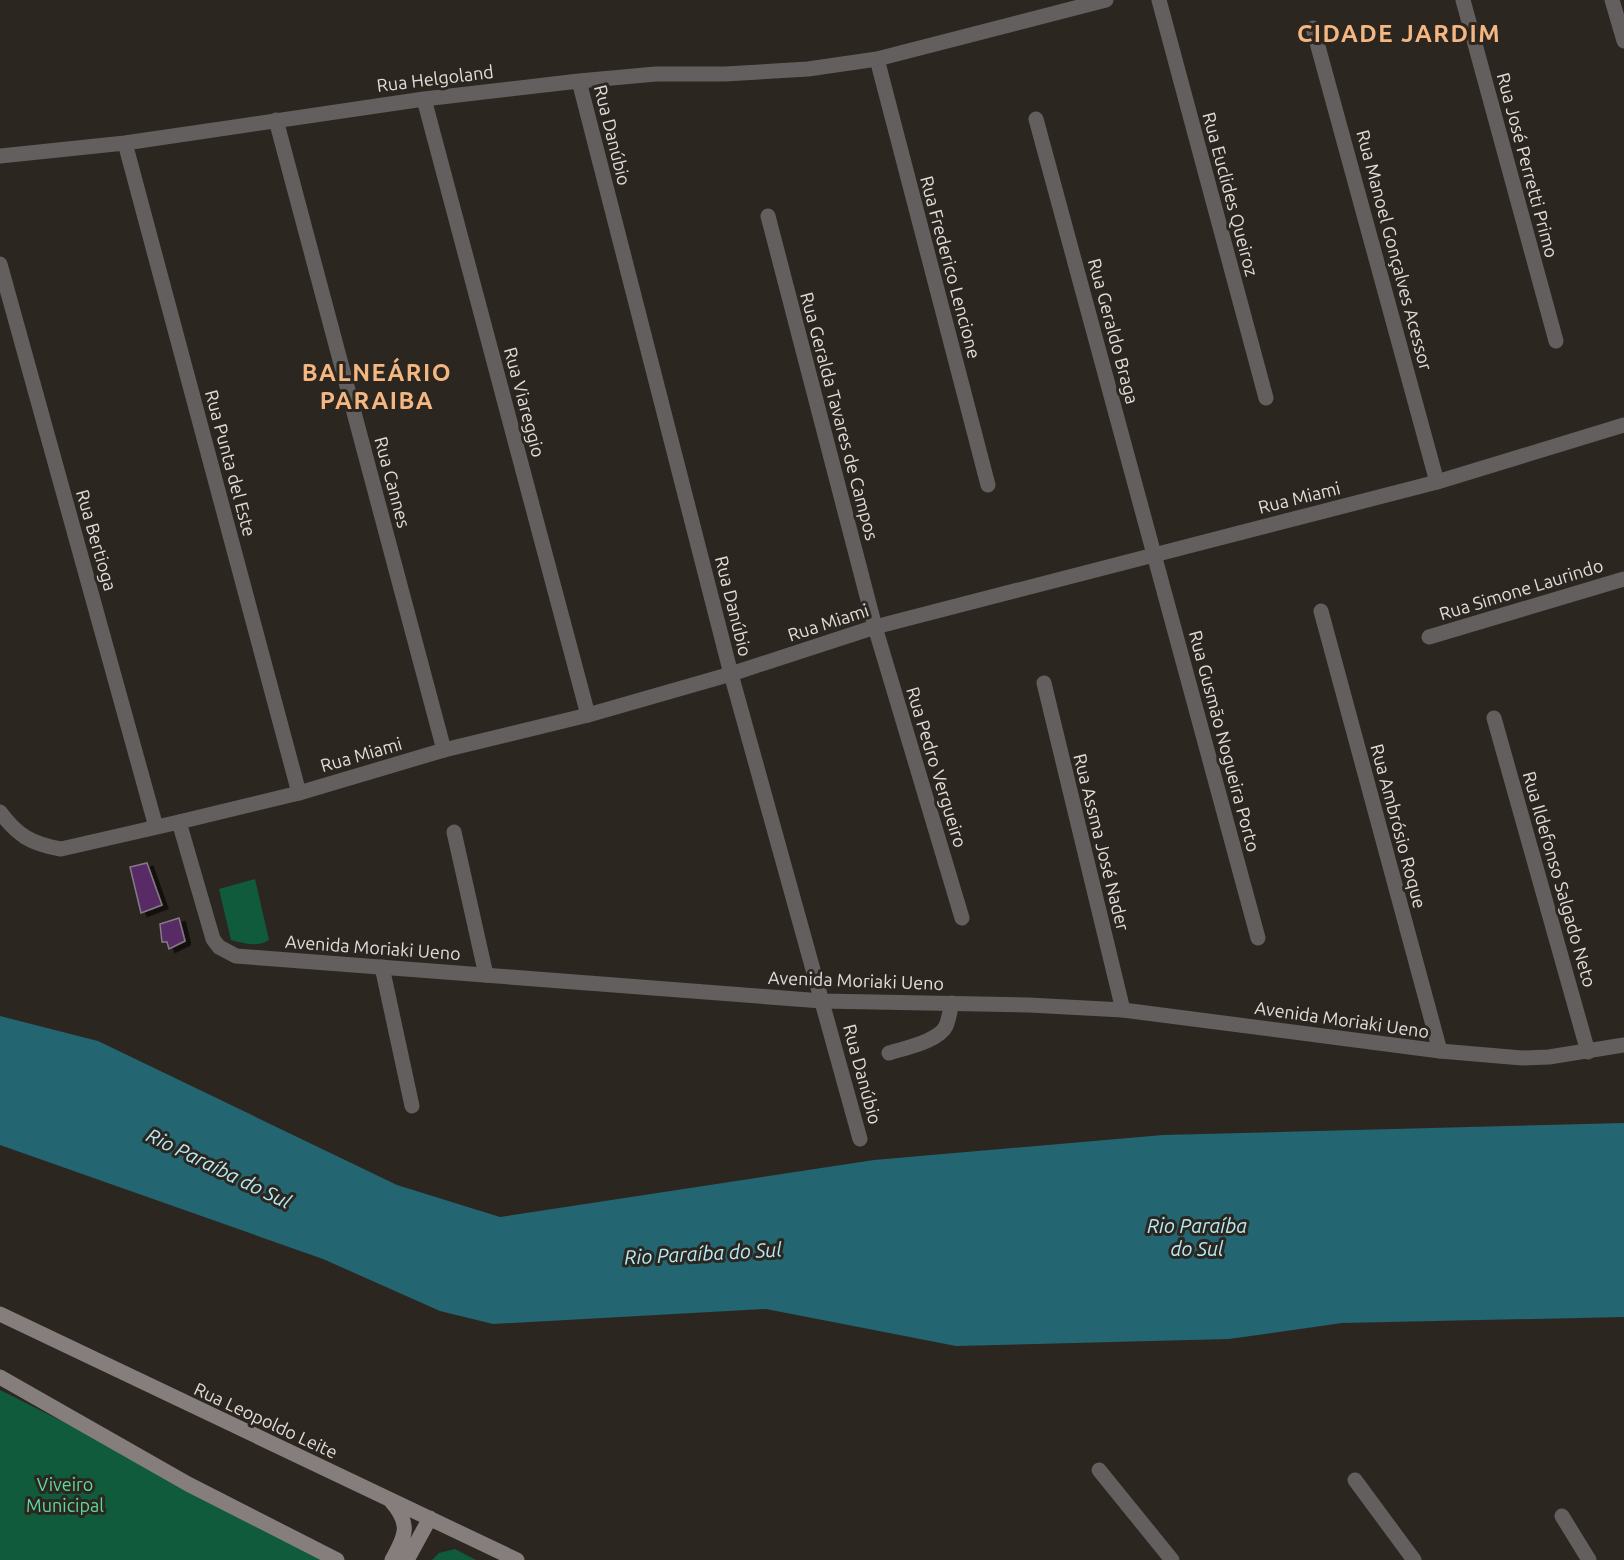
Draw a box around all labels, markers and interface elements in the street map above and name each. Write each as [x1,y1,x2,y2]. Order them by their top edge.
district label: CIDADE JARDIM [1297,20,1501,47]
street label: Rua Helgoland [375,61,495,95]
street label: Rua José Perretti Primo [1494,70,1562,260]
street label: Rua Danúbio [591,83,635,187]
street label: Rua Euclides Queiroz [1199,110,1263,278]
street label: Rua Manoel Gonçalves Acessor [1353,128,1437,372]
street label: Rua Frederico Lencione [917,173,985,361]
street label: Rua Geraldo Braga [1085,256,1143,406]
street label: Rua Geralda Tavares de Campos [797,290,883,542]
street label: Rua Viareggio [501,345,549,459]
district label: BALNEÁRIO PARAIBA [302,357,452,414]
street label: Rua Punta del Este [202,388,260,538]
street label: Rua Cannes [371,434,415,530]
street label: Rua Miami [1256,477,1342,517]
street label: Rua Bertioga [73,487,121,593]
street label: Rua Danúbio [712,554,756,658]
street label: Rua Simone Laurindo [1437,555,1605,623]
street label: Rua Miami [785,600,871,644]
street label: Rua Gusmão Nogueira Porto [1186,628,1264,854]
street label: Rua Pedro Vergueiro [903,684,971,850]
street label: Rua Miami [318,733,404,775]
street label: Rua Ambrósio Roque [1367,742,1431,910]
street label: Rua Assma José Nader [1070,751,1134,933]
street label: Rua Ildefonso Salgado Neto [1520,769,1600,989]
street label: Avenida Moriaki Ueno [285,931,461,963]
street label: Avenida Moriaki Ueno [768,967,944,993]
street label: Avenida Moriaki Ueno [1253,997,1431,1041]
street label: Rua Danúbio [840,1022,886,1126]
water label: Rio Paraíba do Sul [143,1123,295,1213]
water label: Rio Paraíba do Sul [1147,1214,1247,1260]
water label: Rio Paraíba do Sul [624,1237,783,1269]
street label: Rua Leopoldo Leite [191,1378,341,1462]
park label: Viveiro Municipal [26,1474,104,1515]

